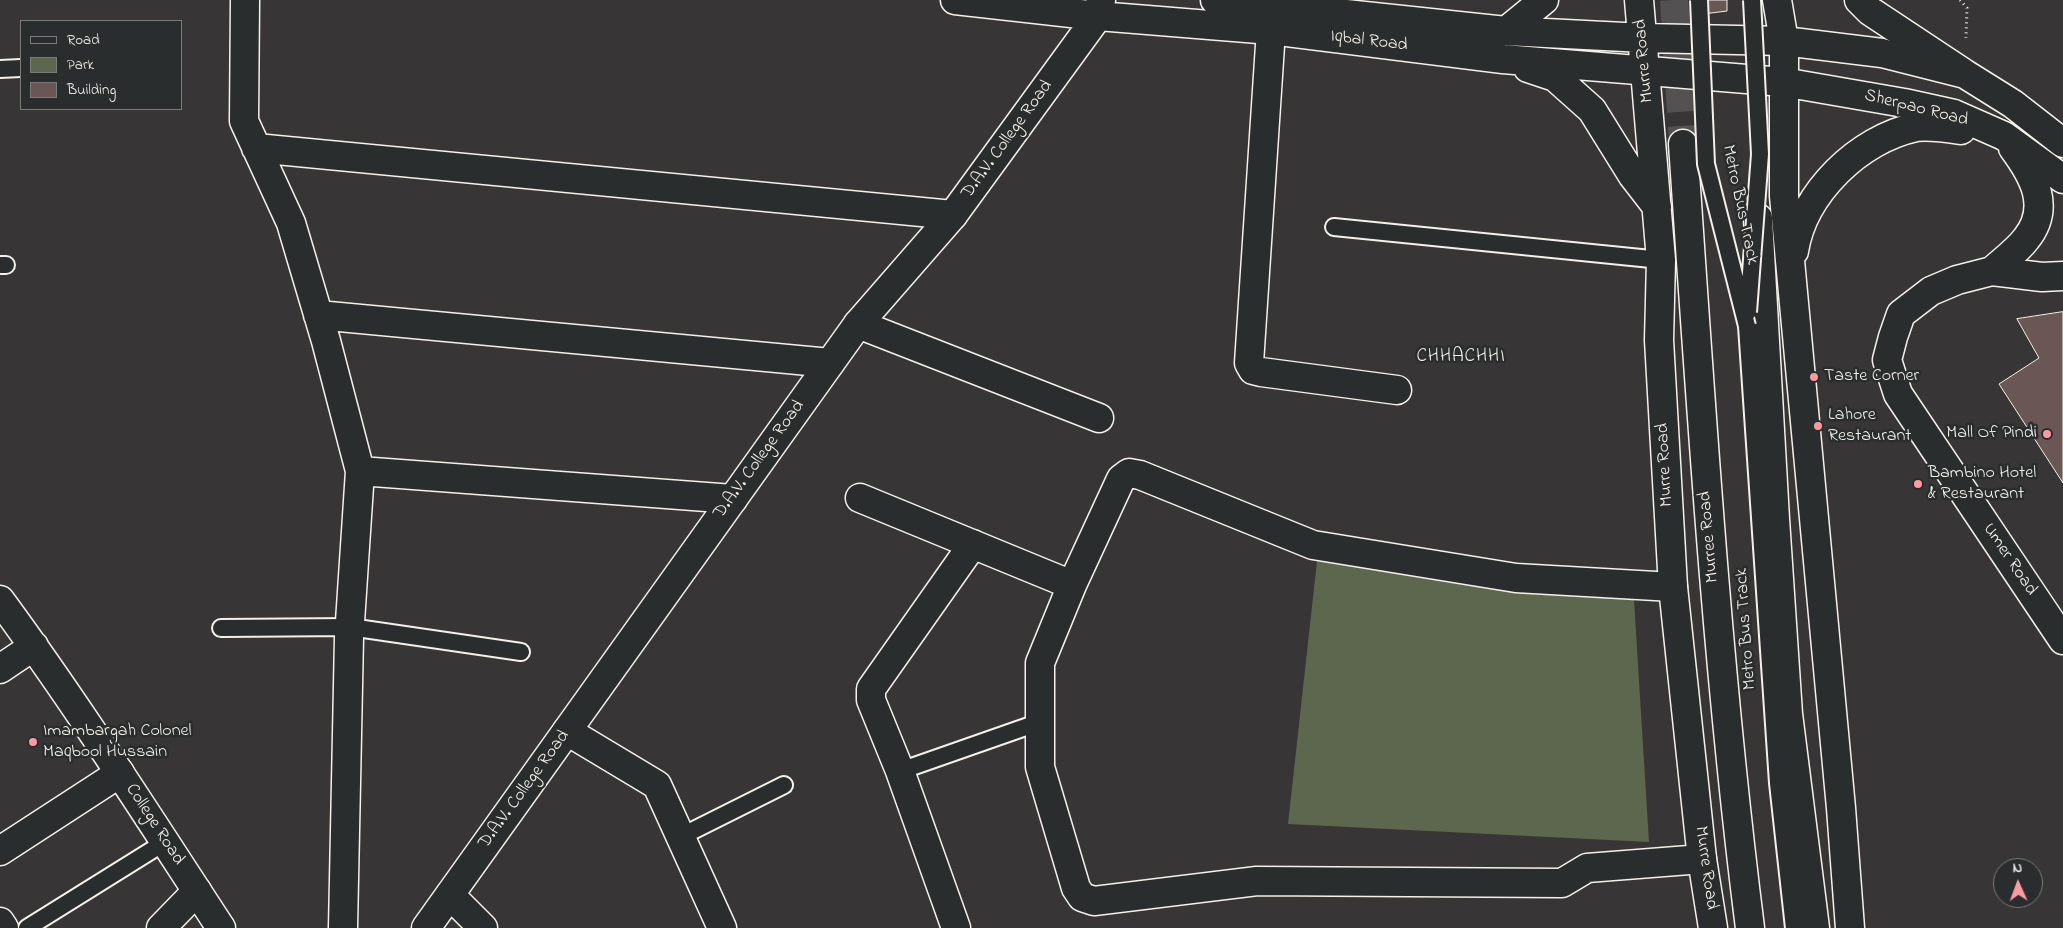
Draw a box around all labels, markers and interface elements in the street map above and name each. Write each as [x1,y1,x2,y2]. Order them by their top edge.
street label: Murre Road [1631,18,1659,104]
legend [20,20,182,110]
street label: Iqbal Road [1329,27,1409,57]
text: Road [67,29,100,51]
text: Park [67,54,94,76]
street label: D.A.V. College Road [958,77,1058,203]
text: Building [67,79,116,101]
street label: Sherpao Road [1862,86,1970,132]
street label: Metro Bus Track [1716,143,1762,267]
district label: CHHACHHI [1415,347,1507,369]
place label: Taste Corner [1824,366,1919,388]
marker: Taste Corner [1808,371,1820,383]
street label: D.A.V. College Road [710,397,810,523]
place label: Lahore Restaurant [1828,405,1911,448]
marker: Lahore Restaurant [1812,420,1824,432]
street label: Murre Road [1653,422,1679,508]
place label: Mall Of Pindi [1946,423,2037,445]
marker: Mall Of Pindi [2041,428,2053,440]
place label: Bambino Hotel & Restaurant [1928,463,2036,506]
marker: Bambino Hotel & Restaurant [1912,478,1924,490]
street label: Murree Road [1695,490,1725,584]
street label: Umer Road [1977,520,2041,600]
street label: Metro Bus Track [1732,567,1762,691]
place label: Imambargah Colonel Maqbool Hussain [43,721,192,764]
street label: D.A.V. College Road [475,727,575,853]
marker: Imambargah Colonel Maqbool Hussain [27,736,39,748]
street label: College Road [120,780,188,870]
street label: Murre Road [1688,825,1722,911]
north arrow [1993,858,2043,908]
text: N [2012,858,2023,879]

